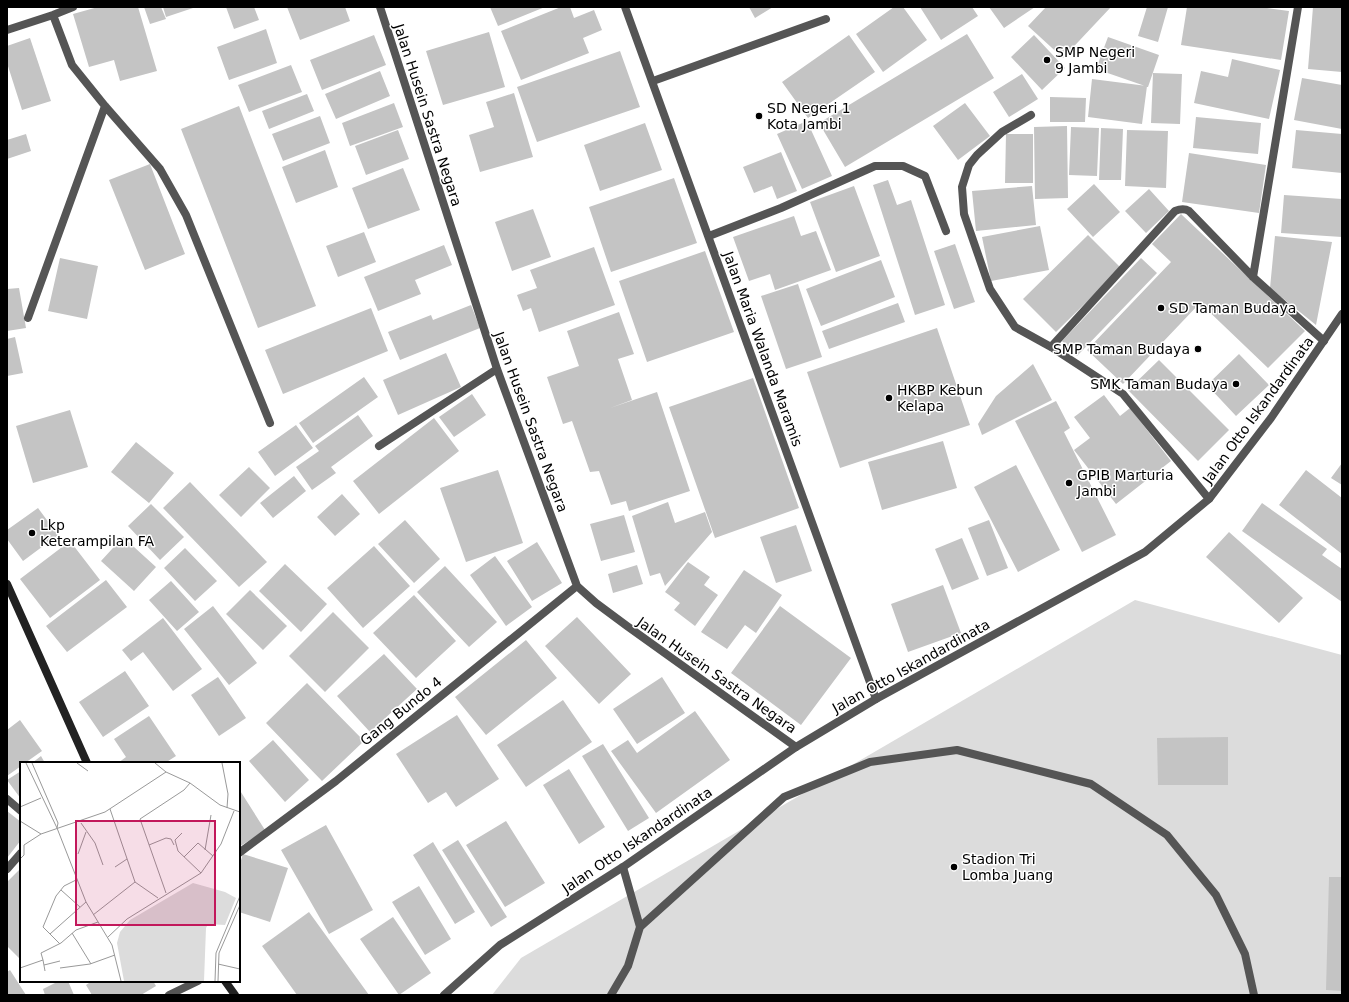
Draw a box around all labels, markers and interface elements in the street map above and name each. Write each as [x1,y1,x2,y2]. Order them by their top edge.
street label: Jalan Husein Sastra Negara [391,21,465,208]
place label: SMP Negeri 9 Jambi [1055,44,1135,76]
marker: SMP Negeri 9 Jambi [1042,55,1052,65]
place label: SD Negeri 1 Kota Jambi [767,100,851,132]
marker: SD Negeri 1 Kota Jambi [754,111,764,121]
street label: Jalan Maria Walanda Maramis [720,248,806,449]
place label: SD Taman Budaya [1169,300,1296,316]
marker: SD Taman Budaya [1156,303,1166,313]
street label: Jalan Husein Sastra Negara [490,329,571,514]
street label: Jalan Otto Iskandardinata [1199,333,1317,487]
place label: SMP Taman Budaya [1053,341,1190,357]
marker: SMP Taman Budaya [1193,344,1203,354]
place label: SMK Taman Budaya [1090,376,1228,392]
marker: SMK Taman Budaya [1231,379,1241,389]
place label: HKBP Kebun Kelapa [897,382,983,414]
marker: HKBP Kebun Kelapa [884,393,894,403]
place label: GPIB Marturia Jambi [1076,467,1173,499]
marker: GPIB Marturia Jambi [1064,478,1074,488]
place label: Lkp Keterampilan FA [40,517,155,549]
marker: Lkp Keterampilan FA [27,528,37,538]
street label: Jalan Husein Sastra Negara [633,613,800,736]
street label: Jalan Otto Iskandardinata [829,616,993,717]
street label: Gang Bundo 4 [357,673,445,749]
inset map [20,762,240,982]
street label: Jalan Otto Iskandardinata [558,784,715,897]
place label: Stadion Tri Lomba Juang [962,851,1053,883]
marker: Stadion Tri Lomba Juang [949,862,959,872]

